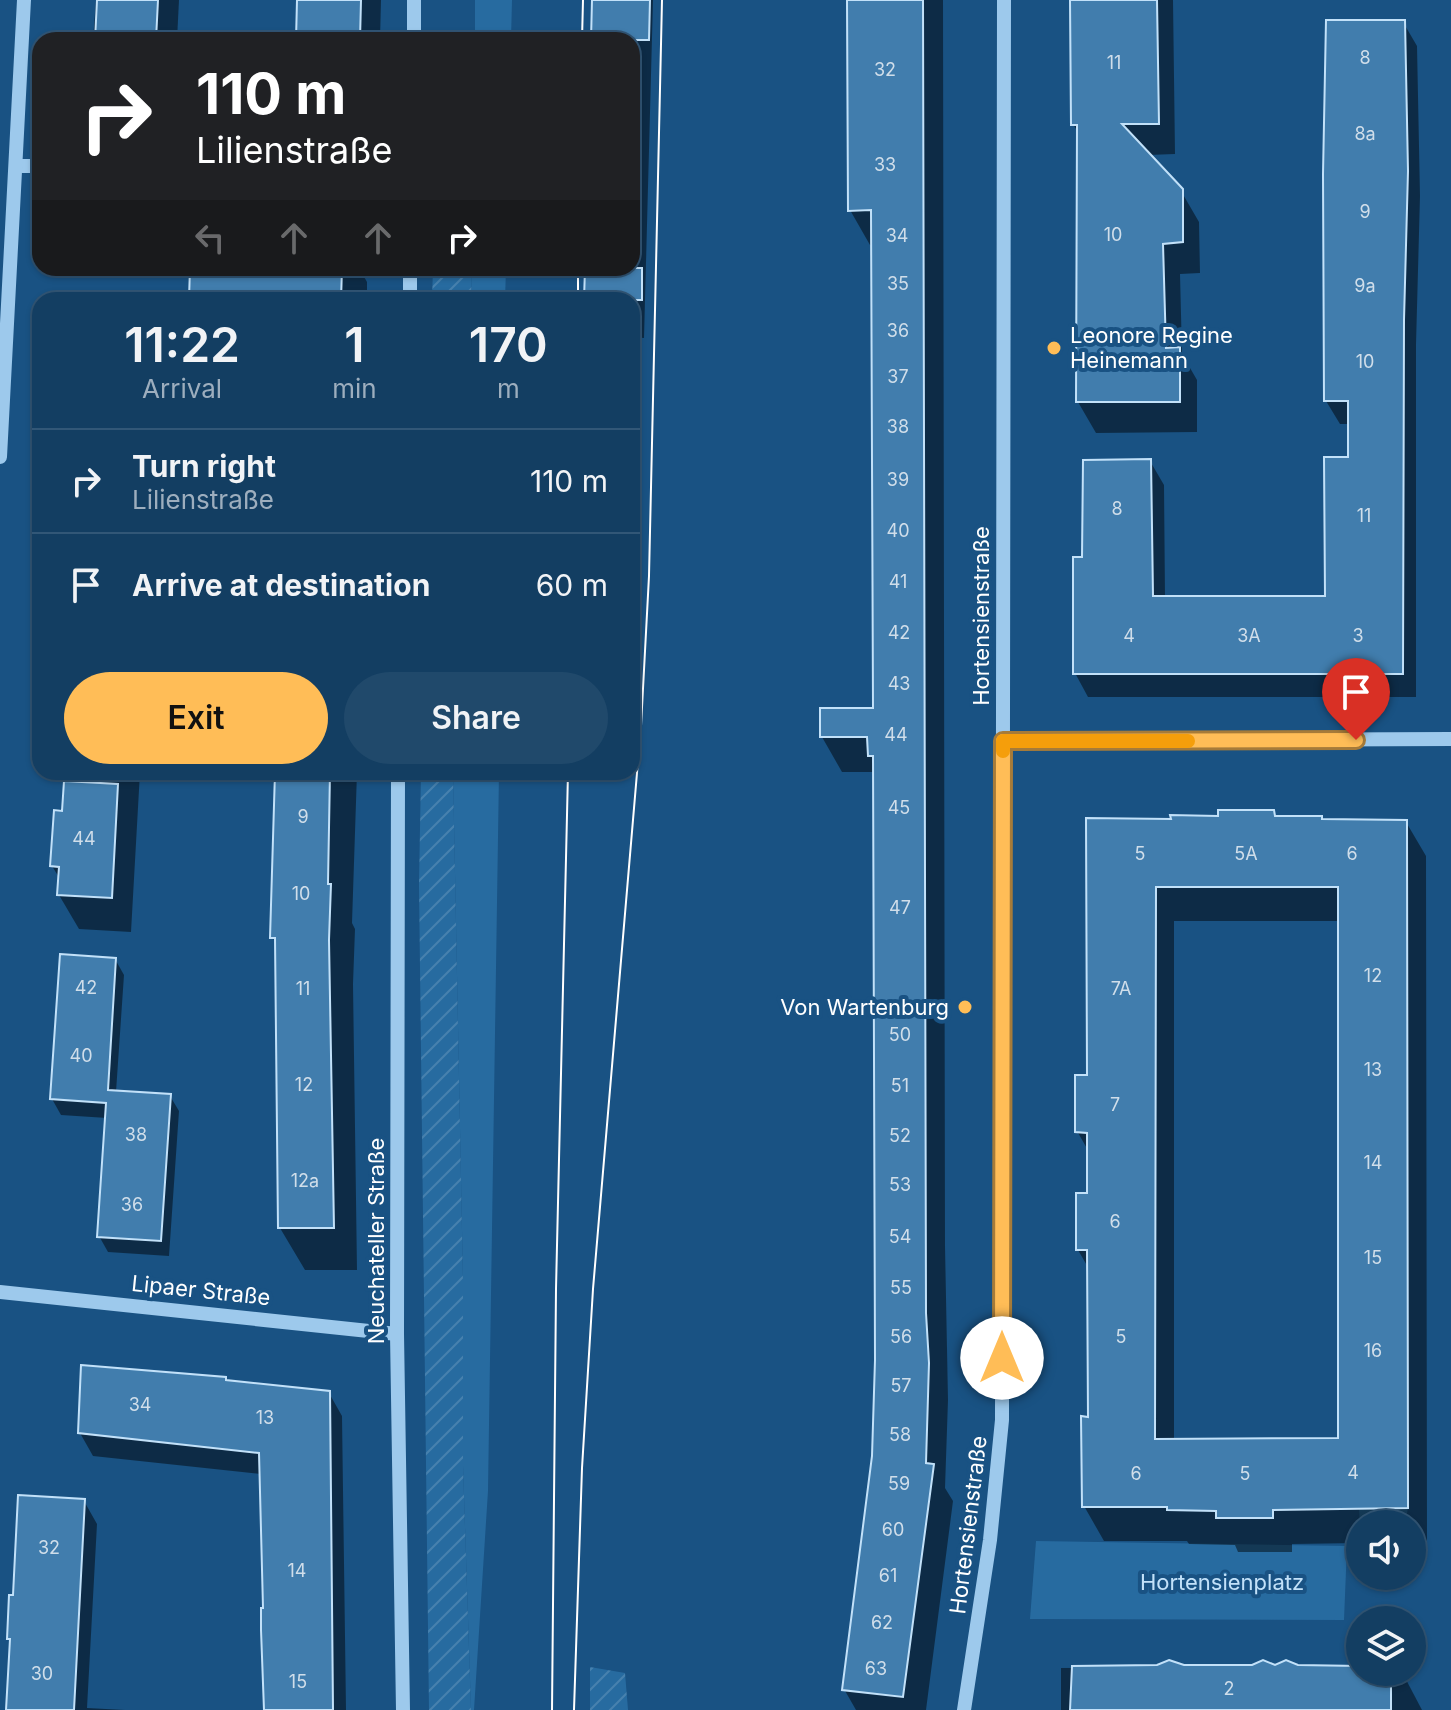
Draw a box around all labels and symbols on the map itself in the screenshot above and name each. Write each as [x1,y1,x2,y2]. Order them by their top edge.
house number: 8 [1359,47,1371,68]
house number: 11 [1107,52,1121,73]
house number: 32 [874,59,896,80]
house number: 8a [1354,123,1376,144]
house number: 33 [874,154,896,175]
house number: 9 [1359,201,1371,222]
house number: 10 [1104,224,1122,245]
house number: 34 [886,225,908,246]
house number: 35 [887,273,909,294]
house number: 9a [1354,275,1376,296]
house number: 36 [887,320,909,341]
place label: Leonore Regine Heinemann [1070,322,1233,373]
marker: Leonore Regine Heinemann [1045,339,1063,357]
house number: 10 [1356,351,1374,372]
house number: 37 [887,366,909,387]
house number: 38 [887,416,909,437]
house number: 39 [887,469,909,490]
house number: 8 [1111,498,1123,519]
house number: 11 [1357,505,1371,526]
house number: 40 [887,520,909,541]
street label: Hortensienstraße [968,526,994,706]
house number: 41 [889,571,907,592]
house number: 42 [888,622,910,643]
house number: 4 [1123,625,1135,646]
house number: 3A [1237,625,1261,646]
house number: 3 [1352,625,1364,646]
pin [1322,658,1390,740]
house number: 43 [888,673,910,694]
house number: 44 [884,724,908,745]
house number: 45 [888,797,910,818]
house number: 9 [297,806,309,827]
house number: 44 [72,828,96,849]
house number: 5 [1135,843,1145,864]
house number: 5A [1234,843,1258,864]
house number: 6 [1346,843,1358,864]
house number: 10 [292,883,310,904]
house number: 47 [889,897,911,918]
house number: 12 [1364,965,1382,986]
house number: 42 [75,977,97,998]
house number: 11 [296,978,310,999]
house number: 7A [1111,978,1131,999]
place label: Von Wartenburg [780,994,949,1020]
marker: Von Wartenburg [956,998,974,1016]
house number: 50 [889,1024,911,1045]
house number: 40 [70,1045,92,1066]
house number: 13 [1364,1059,1382,1080]
house number: 12 [295,1074,313,1095]
house number: 51 [891,1075,909,1096]
house number: 7 [1110,1094,1120,1115]
house number: 38 [125,1124,147,1145]
house number: 52 [889,1125,911,1146]
street label: Neuchateller Straße [363,1138,389,1344]
house number: 14 [1364,1152,1382,1173]
house number: 12a [291,1170,319,1191]
house number: 53 [889,1174,911,1195]
house number: 36 [121,1194,143,1215]
house number: 6 [1109,1211,1121,1232]
house number: 54 [889,1226,911,1247]
house number: 15 [1364,1247,1382,1268]
street label: Lipaer Straße [130,1270,272,1310]
house number: 55 [890,1277,912,1298]
position arrow [960,1316,1044,1400]
house number: 56 [890,1326,912,1347]
house number: 5 [1116,1326,1126,1347]
house number: 16 [1364,1340,1382,1361]
house number: 57 [890,1375,912,1396]
house number: 34 [129,1394,151,1415]
house number: 13 [256,1407,274,1428]
house number: 58 [889,1424,911,1445]
street label: Hortensienstraße [944,1434,992,1616]
house number: 4 [1347,1462,1359,1483]
house number: 6 [1130,1463,1142,1484]
house number: 5 [1240,1463,1250,1484]
house number: 59 [888,1473,910,1494]
house number: 60 [882,1519,904,1540]
house number: 32 [38,1537,60,1558]
house number: 14 [288,1560,306,1581]
house number: 61 [879,1565,897,1586]
park label: Hortensienplatz [1140,1569,1304,1595]
house number: 62 [871,1612,893,1633]
house number: 63 [865,1658,887,1679]
house number: 30 [31,1663,53,1684]
house number: 15 [289,1671,307,1692]
house number: 2 [1224,1678,1234,1699]

